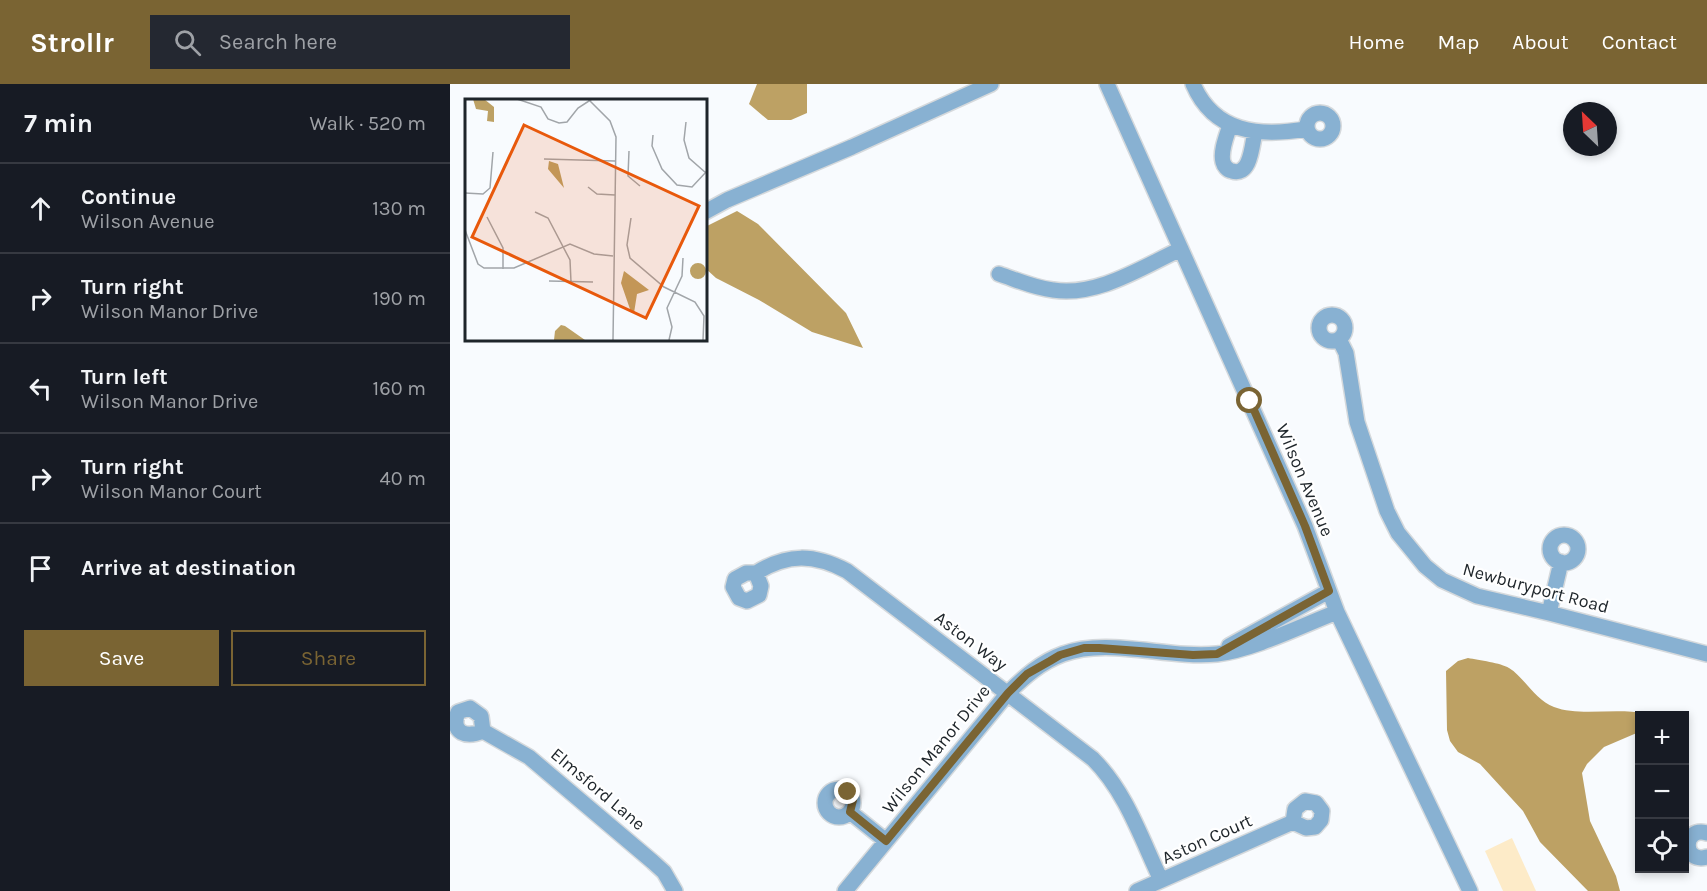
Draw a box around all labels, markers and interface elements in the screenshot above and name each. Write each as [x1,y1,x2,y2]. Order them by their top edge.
search box [150,15,570,69]
text: Strollr [30,26,114,59]
icon: search [171,26,204,59]
text: Search here [219,29,337,55]
text: Home [1349,30,1405,54]
text: Map [1438,30,1479,54]
text: About [1512,30,1569,54]
text: Contact [1602,30,1677,54]
inset map [465,99,706,340]
north arrow [1563,102,1617,156]
text: 7 min [24,108,93,139]
text: Walk · 520 m [310,112,426,135]
text: Continue [81,184,176,210]
icon: ahead [24,192,57,225]
text: 130 m [372,197,426,220]
text: Wilson Avenue [81,210,215,233]
text: Turn right [81,274,184,300]
icon: right [24,282,57,315]
text: 190 m [372,287,426,310]
text: Wilson Manor Drive [81,300,258,323]
text: Turn left [81,364,168,390]
icon: left [24,372,57,405]
text: 160 m [373,377,426,400]
route start [1236,387,1262,413]
text: Wilson Manor Drive [81,390,258,413]
street label: Wilson Avenue [1271,420,1339,540]
text: Turn right [81,454,184,480]
icon: right [24,462,57,495]
text: 40 m [380,467,426,490]
text: Wilson Manor Court [81,480,262,503]
icon: arrive [24,552,57,585]
text: Arrive at destination [81,555,296,581]
street label: Newburyport Road [1461,558,1611,618]
street label: Aston Way [930,607,1012,676]
button: Save [24,630,219,686]
button: Share [231,630,426,686]
street label: Wilson Manor Drive [877,680,995,818]
map controls [1635,711,1689,873]
button: + [1635,711,1689,765]
street label: Elmsford Lane [546,743,650,835]
button: − [1635,765,1689,819]
route end [834,778,860,804]
street label: Aston Court [1158,809,1256,869]
button: locate [1635,819,1689,873]

